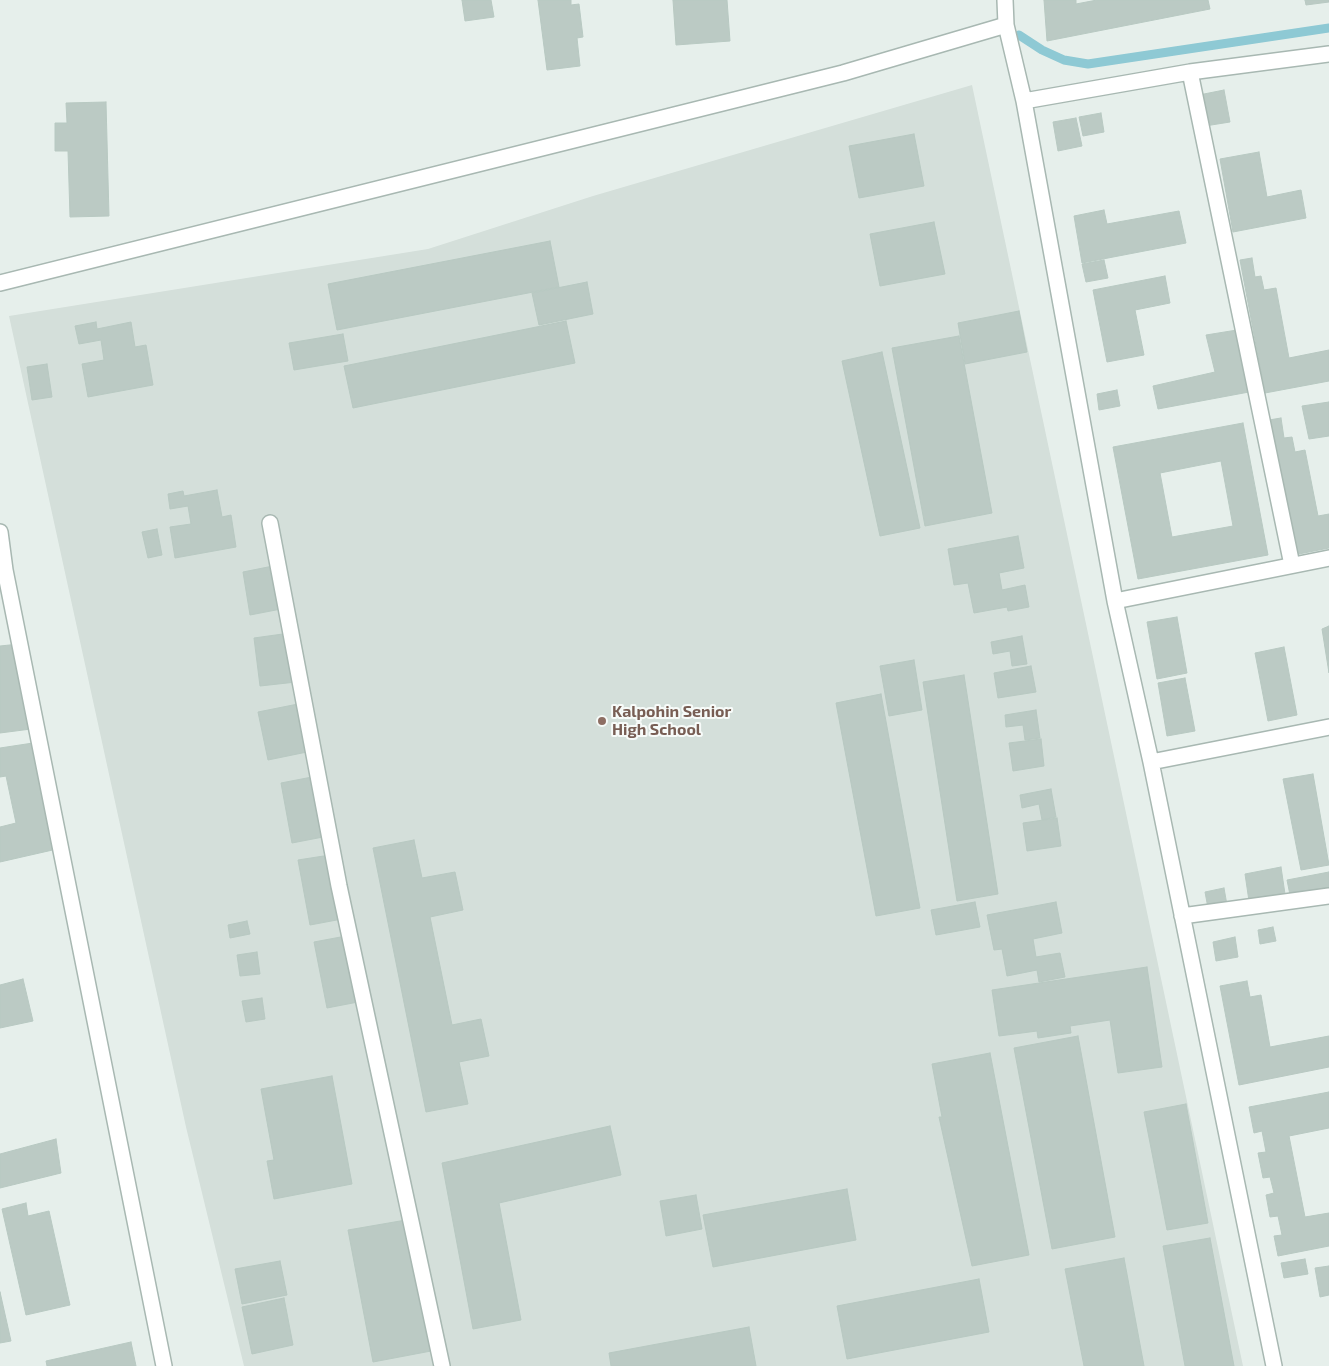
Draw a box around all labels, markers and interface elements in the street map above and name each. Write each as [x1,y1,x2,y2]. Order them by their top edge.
place label: Kalpohin Senior High School [612,702,731,740]
marker: Kalpohin Senior High School [596,715,608,727]

